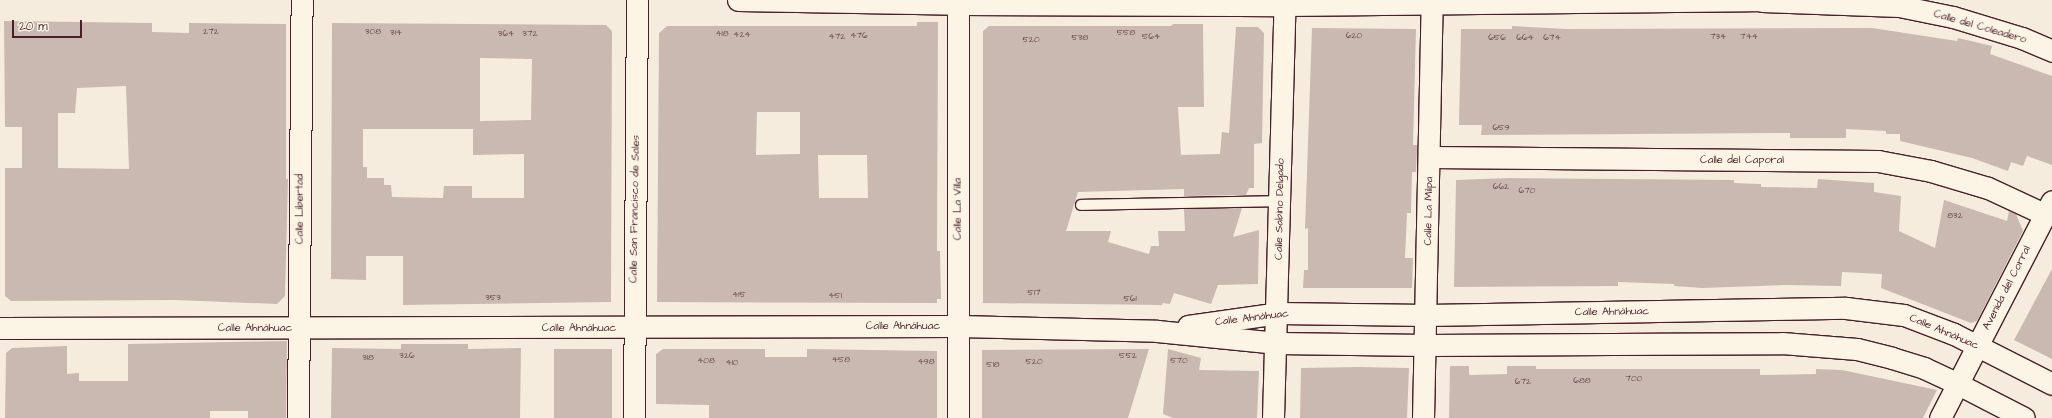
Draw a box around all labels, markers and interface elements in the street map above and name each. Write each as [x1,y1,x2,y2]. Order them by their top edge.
street label: Calle del Coleadero [1932,7,2028,47]
scale bar [14,12,84,38]
text: 20 m [19,18,48,35]
house number: 272 [203,27,219,37]
house number: 308 [365,27,381,37]
house number: 314 [390,28,402,38]
house number: 558 [1117,28,1135,38]
house number: 364 [498,29,514,39]
house number: 372 [522,29,538,39]
house number: 418 [715,29,729,39]
house number: 424 [733,30,751,40]
house number: 476 [850,31,868,41]
house number: 620 [1346,31,1362,41]
house number: 472 [829,32,845,42]
house number: 564 [1142,32,1160,42]
house number: 734 [1710,32,1726,42]
house number: 744 [1740,32,1758,42]
house number: 538 [1072,33,1088,43]
house number: 656 [1488,33,1506,43]
house number: 664 [1516,33,1534,43]
house number: 674 [1543,33,1561,43]
house number: 520 [1022,35,1040,45]
house number: 659 [1492,123,1510,133]
street label: Calle San Francisco de Sales [627,135,643,283]
street label: Calle del Caporal [1700,153,1784,167]
street label: Calle Sabino Delgado [1273,158,1287,260]
street label: Calle Libertad [293,174,307,244]
street label: Calle La Milpa [1422,176,1436,246]
street label: Calle La Villa [951,178,965,240]
house number: 662 [1493,182,1509,192]
house number: 670 [1519,186,1535,196]
house number: 832 [1947,211,1963,221]
street label: Avenida del Corral [1980,244,2034,332]
house number: 517 [1027,288,1041,298]
house number: 415 [732,290,746,300]
house number: 451 [828,291,842,301]
house number: 353 [485,293,501,303]
house number: 561 [1123,294,1137,304]
street label: Calle Ahnáhuac [1575,305,1649,319]
street label: Calle Ahnáhuac [1214,307,1290,329]
street label: Calle Ahnáhuac [1907,311,1981,353]
street label: Calle Ahnáhuac [866,319,940,333]
street label: Calle Ahnáhuac [218,321,292,335]
street label: Calle Ahnáhuac [542,321,616,335]
house number: 326 [399,351,415,361]
house number: 552 [1119,351,1137,361]
house number: 318 [362,353,374,363]
house number: 458 [832,355,850,365]
house number: 408 [697,356,715,366]
house number: 570 [1170,356,1188,366]
house number: 498 [917,357,935,367]
house number: 520 [1025,357,1043,367]
house number: 410 [726,358,738,368]
house number: 518 [986,360,1000,370]
house number: 700 [1626,374,1642,384]
house number: 688 [1573,376,1591,386]
house number: 672 [1515,377,1531,387]

